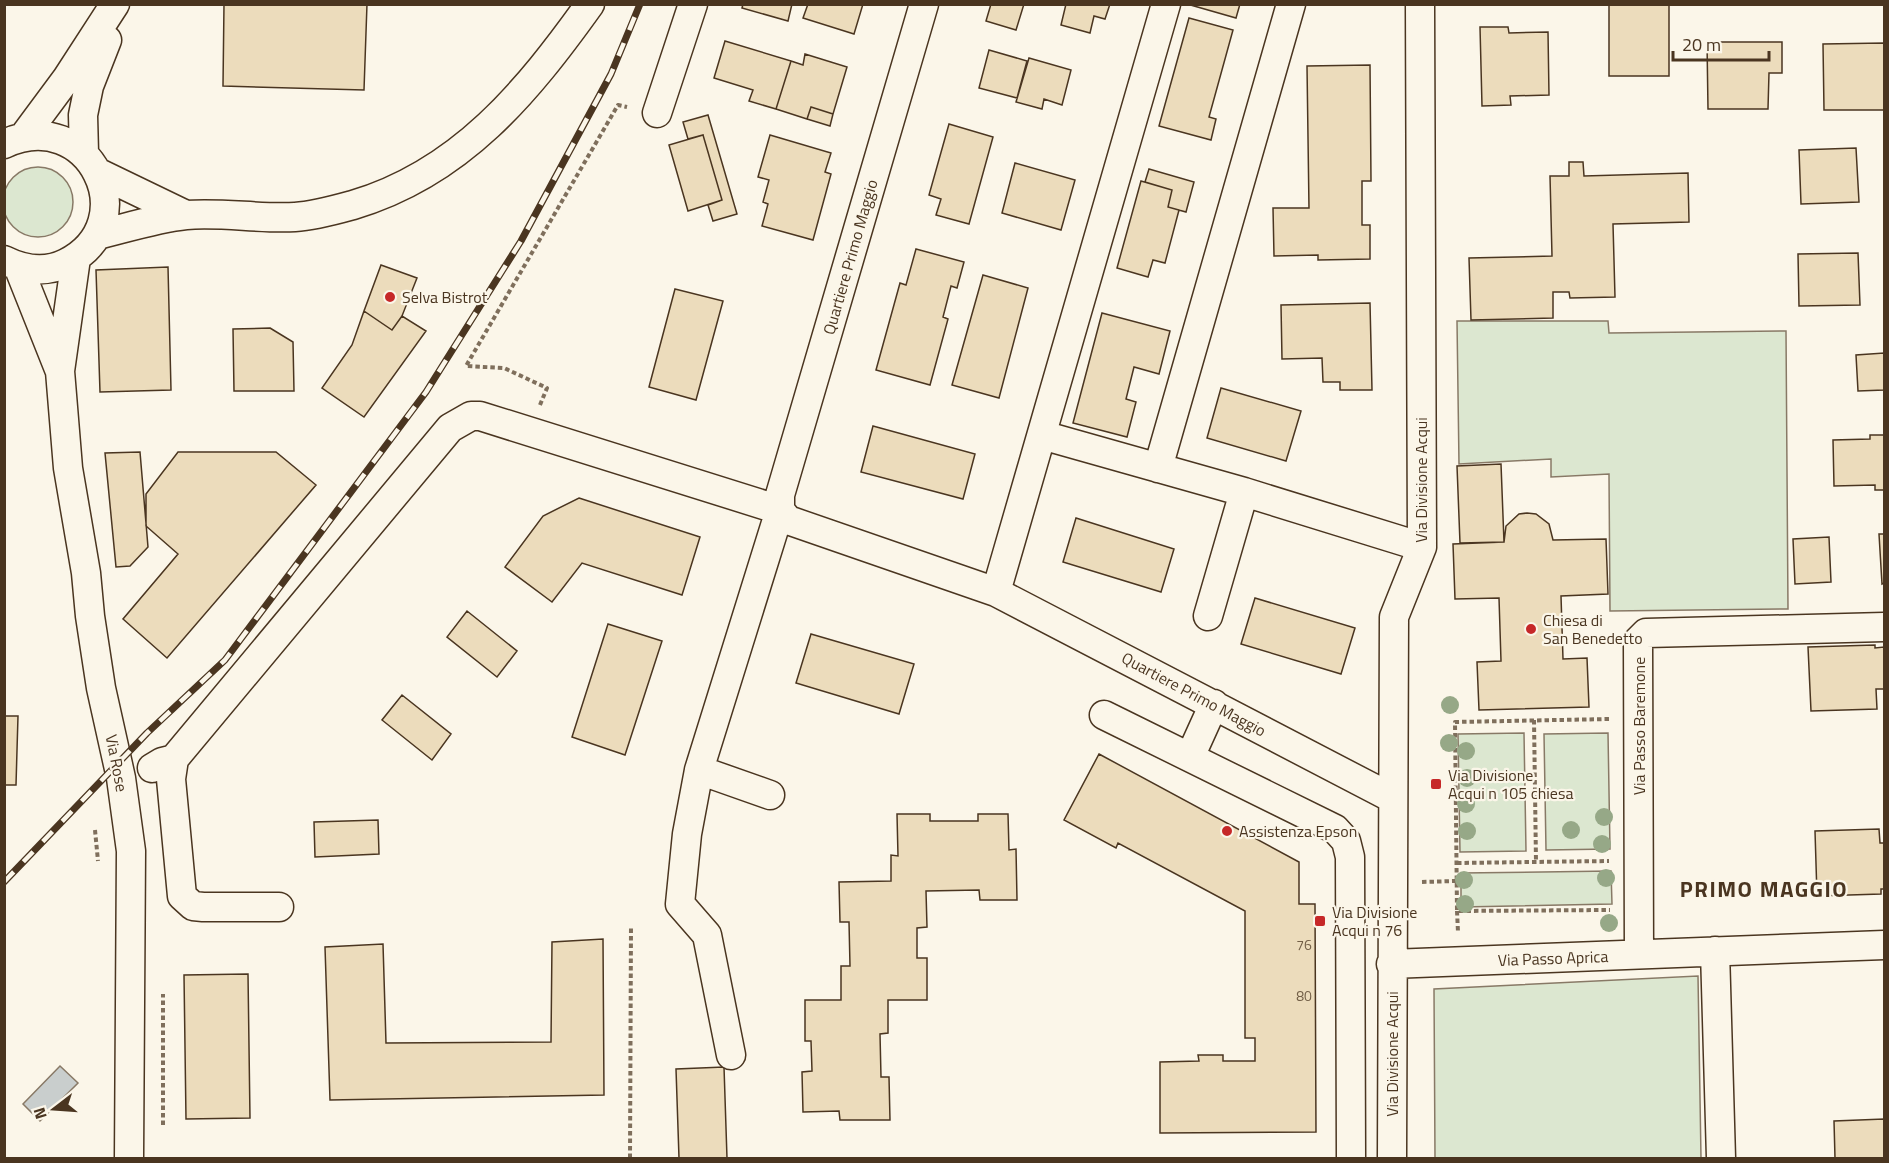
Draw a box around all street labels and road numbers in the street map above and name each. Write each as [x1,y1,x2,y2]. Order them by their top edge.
street label: Quartiere Primo Maggio [816,177,884,337]
street label: Via Divisione Acqui [1409,417,1433,543]
street label: Quartiere Primo Maggio [1118,646,1270,742]
street label: Via Passo Baremone [1627,657,1651,795]
street label: Via Rose [100,732,134,794]
street label: Via Passo Aprica [1497,944,1609,972]
street label: Via Divisione Acqui [1380,991,1404,1117]

